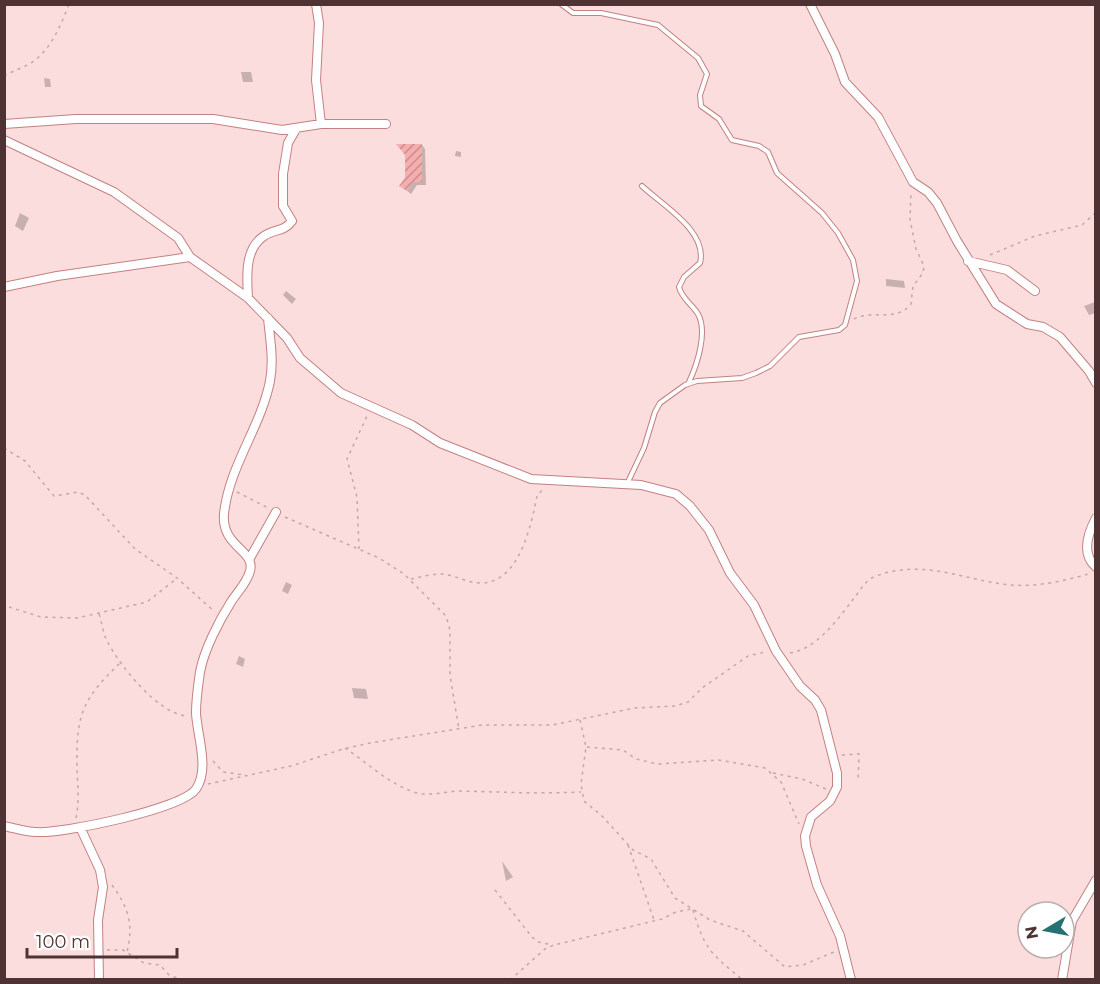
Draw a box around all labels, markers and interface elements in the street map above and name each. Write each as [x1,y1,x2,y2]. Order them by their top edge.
north arrow [1016,900,1076,960]
scale bar [27,921,177,959]
text: N [1021,924,1042,941]
text: 100 m [36,931,90,953]

